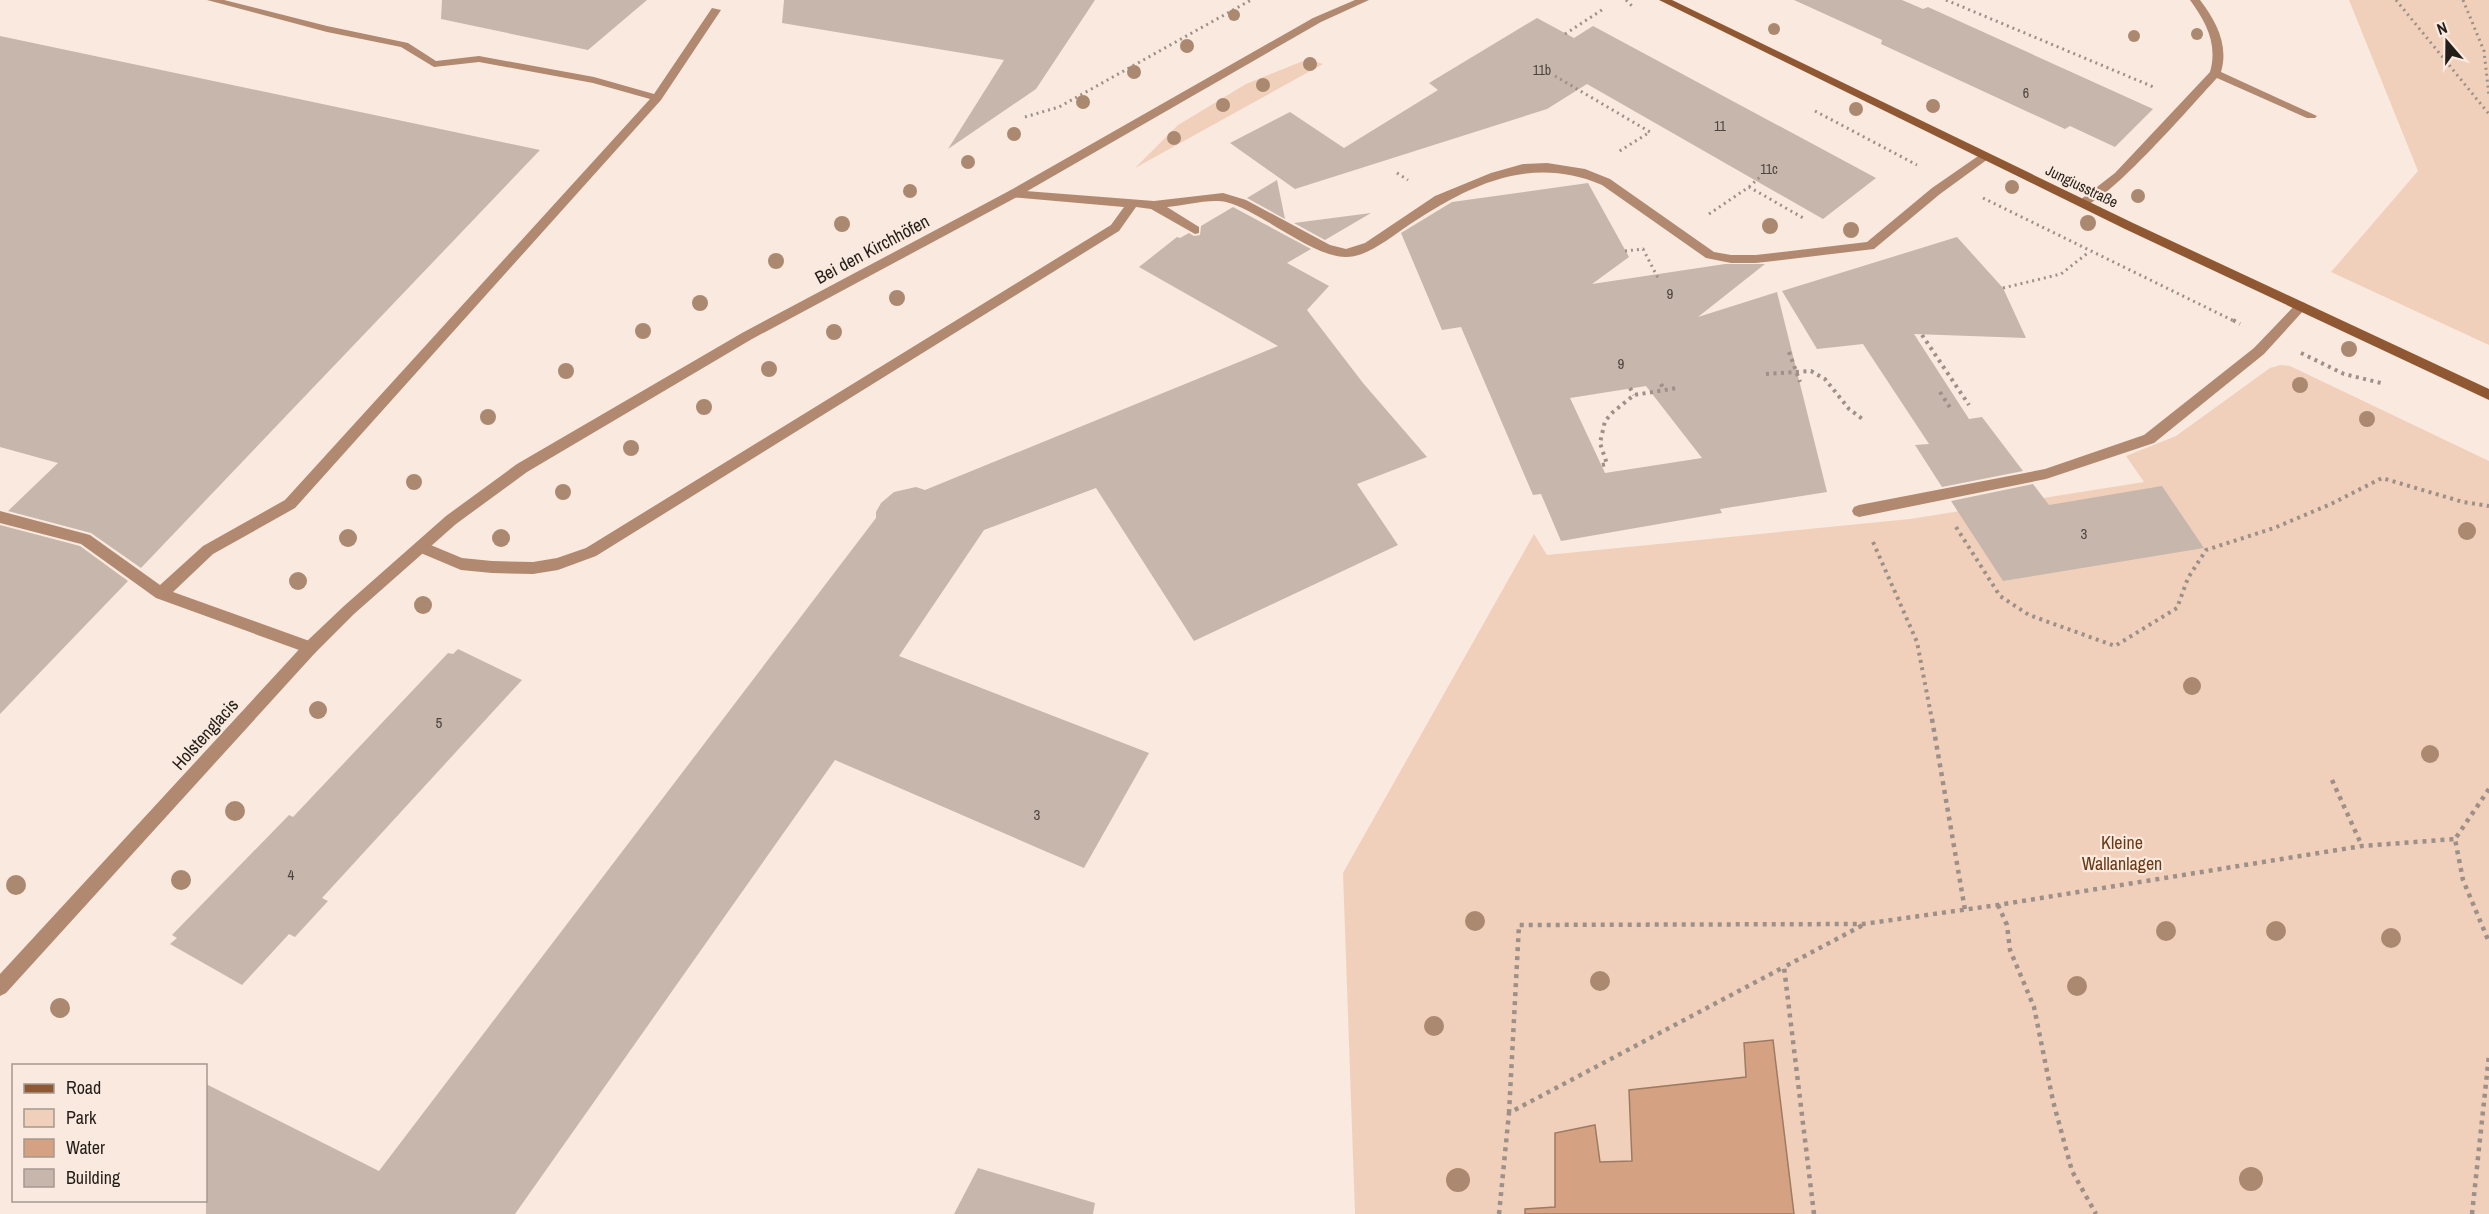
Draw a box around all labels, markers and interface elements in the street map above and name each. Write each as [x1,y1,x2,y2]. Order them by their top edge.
north arrow [2417,12,2477,72]
text: N [2434,16,2450,40]
house number: 11b [1533,61,1551,79]
house number: 6 [2023,84,2029,102]
house number: 11 [1714,117,1727,135]
street label: Jungiusstraße [2042,159,2122,213]
house number: 11c [1760,160,1778,178]
street label: Bei den Kirchhöfen [810,208,934,290]
house number: 9 [1667,283,1674,304]
house number: 9 [1618,353,1625,374]
house number: 3 [2081,523,2088,544]
street label: Holstenglacis [166,693,244,775]
house number: 5 [436,712,443,733]
house number: 3 [1034,804,1041,825]
park label: Kleine Wallanlagen [2082,830,2162,876]
house number: 4 [288,864,295,885]
legend [12,1064,207,1202]
text: Road [66,1075,101,1100]
text: Park [66,1105,97,1130]
text: Water [66,1135,105,1160]
text: Building [66,1165,121,1190]

